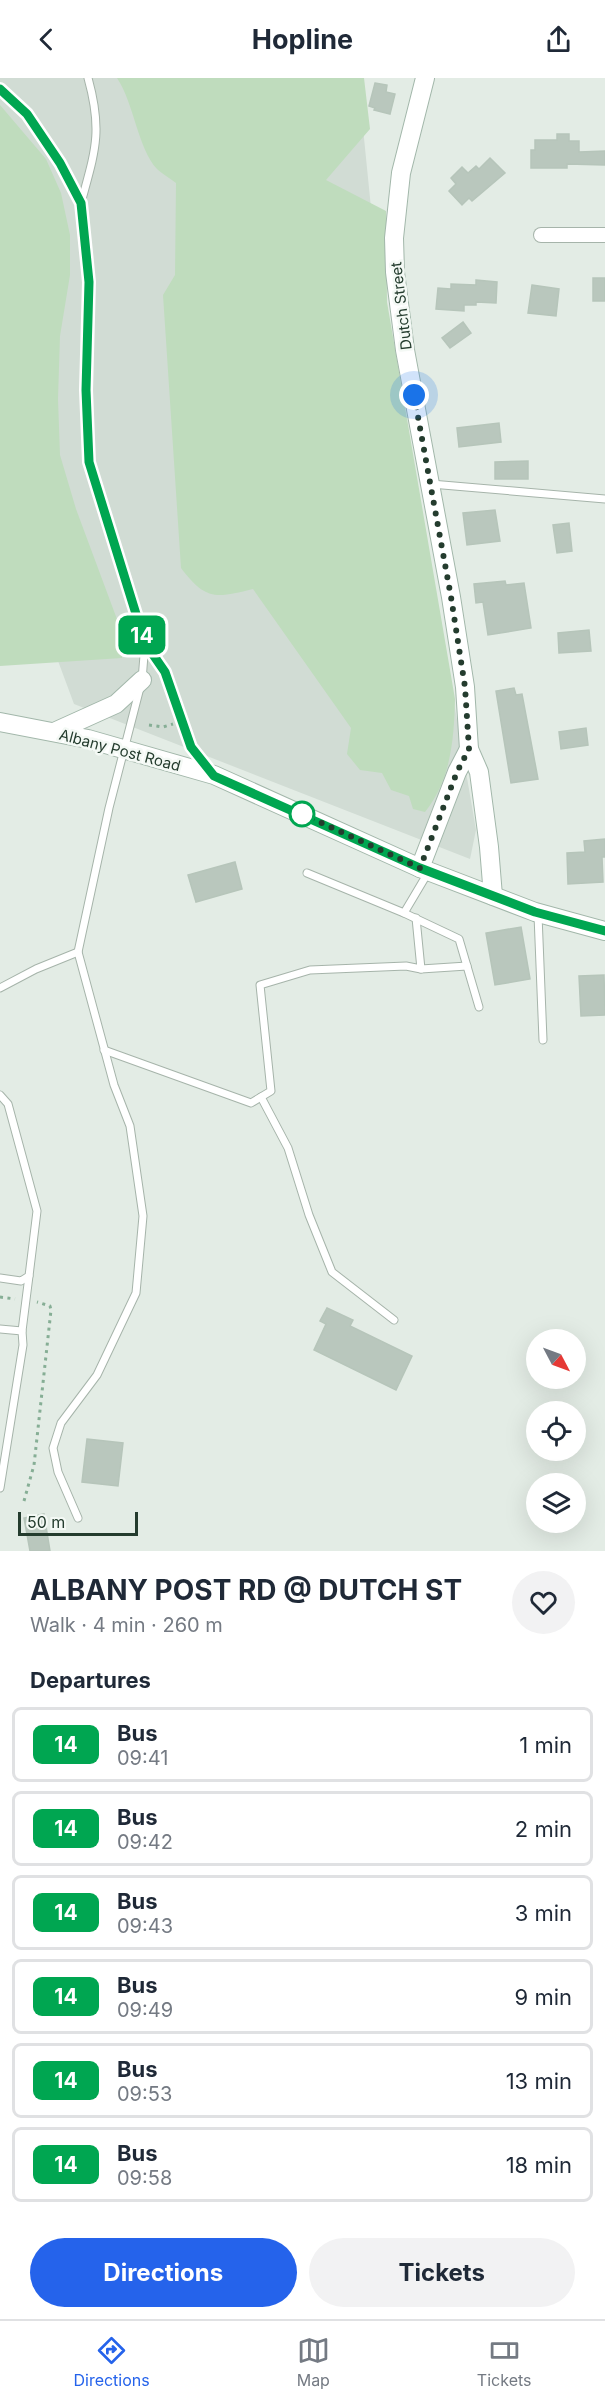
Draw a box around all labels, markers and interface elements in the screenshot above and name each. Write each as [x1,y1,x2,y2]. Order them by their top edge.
icon: back [30,23,63,56]
text: Hopline [252,23,353,56]
icon: share [542,23,575,56]
street label: Dutch Street [386,261,416,351]
your location [399,380,429,410]
line badge: 14 [115,616,169,654]
text: 14 [130,623,154,648]
street label: Albany Post Road [57,725,183,775]
unlabelled marker [289,801,315,827]
north arrow [526,1329,586,1389]
map controls [526,1329,586,1533]
button: locate [526,1401,586,1461]
button: layers [526,1473,586,1533]
scale bar [18,1509,138,1536]
text: 50 m [27,1512,65,1532]
button: heart [512,1571,575,1634]
text: ALBANY POST RD @ DUTCH ST [30,1573,462,1607]
text: Walk · 4 min · 260 m [30,1613,223,1637]
text: Departures [30,1667,151,1693]
text: Bus [117,1720,158,1746]
text: 14 [54,1732,78,1757]
text: 1 min [519,1732,572,1758]
text: 09:41 [117,1746,168,1770]
text: Bus [117,1804,158,1830]
text: 14 [54,1816,78,1841]
text: 2 min [515,1816,572,1842]
text: 09:42 [117,1830,173,1854]
text: Bus [117,1888,158,1914]
text: 14 [54,1900,78,1925]
text: 3 min [515,1900,572,1926]
text: 09:43 [117,1914,173,1938]
text: Bus [117,1972,158,1998]
text: 14 [54,1984,78,2009]
text: 9 min [515,1984,572,2010]
text: 09:49 [117,1998,173,2022]
text: Bus [117,2056,158,2082]
text: 14 [54,2068,78,2093]
text: 13 min [506,2068,572,2094]
text: 09:53 [117,2082,172,2106]
text: Bus [117,2140,158,2166]
text: 14 [54,2152,78,2177]
text: 18 min [506,2152,572,2178]
text: 09:58 [117,2166,172,2190]
button: Directions [30,2238,297,2307]
button: Tickets [309,2238,575,2307]
tab: Directions [73,2334,150,2390]
tab: Map [297,2334,330,2390]
tab: Tickets [477,2334,531,2390]

